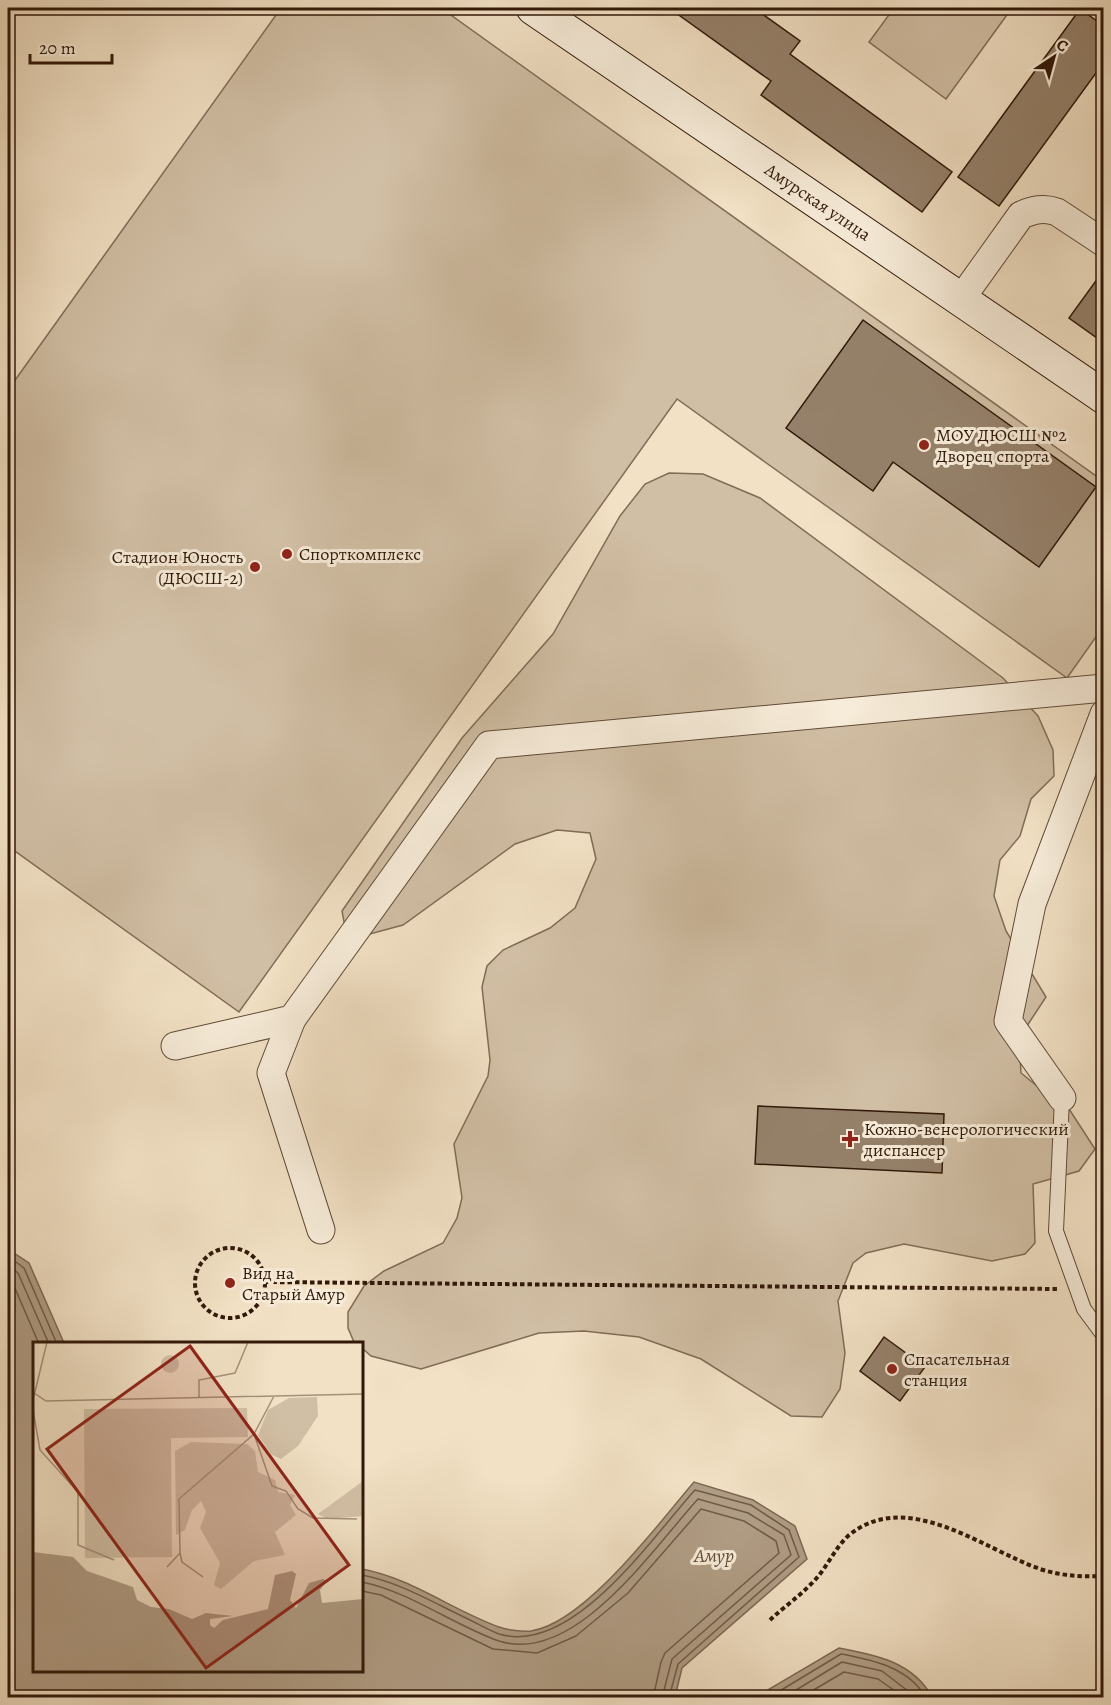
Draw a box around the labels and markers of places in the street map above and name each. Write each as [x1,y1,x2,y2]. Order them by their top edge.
place label: МОУ ДЮСШ №2 Дворец спорта [936,423,1067,468]
marker: МОУ ДЮСШ №2 Дворец спорта [917,438,931,452]
place label: Спорткомплекс [299,542,421,566]
place label: Стадион Юность (ДЮСШ-2) [112,545,243,590]
marker: Спорткомплекс [280,547,294,561]
marker: Стадион Юность (ДЮСШ-2) [248,560,262,574]
place label: Кожно-венерологический диспансер [863,1117,1069,1162]
marker: Кожно-венерологический диспансер [841,1130,859,1148]
place label: Вид на Старый Амур [242,1261,345,1306]
marker: Вид на Старый Амур [223,1276,237,1290]
place label: Спасательная станция [904,1347,1010,1392]
marker: Спасательная станция [885,1362,899,1376]

